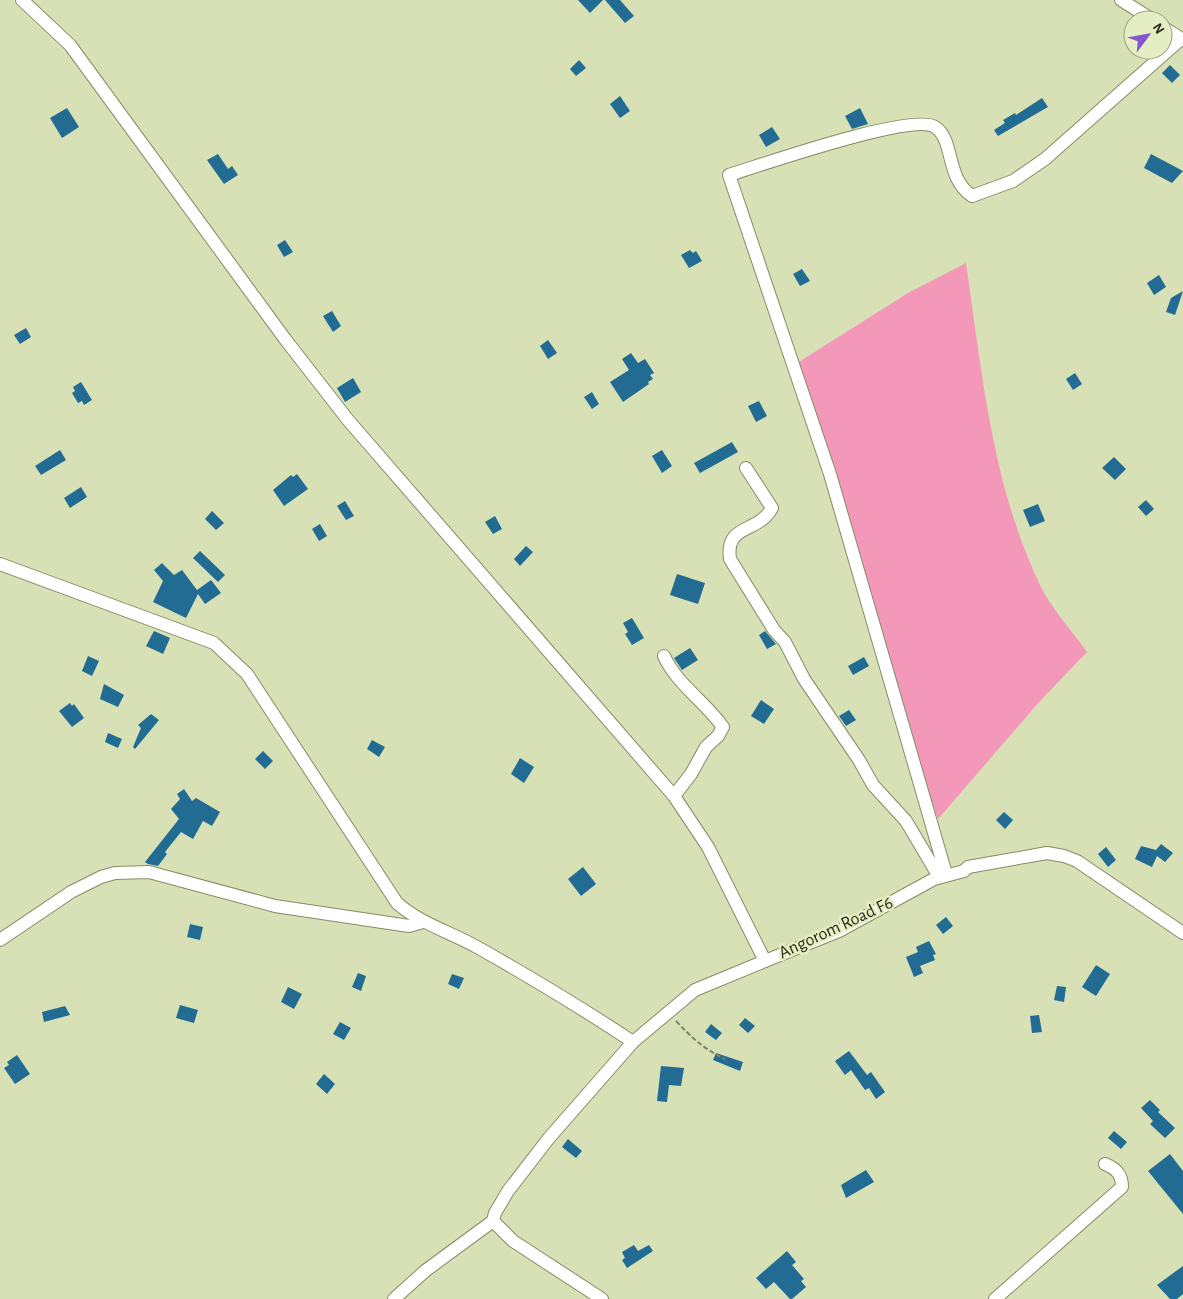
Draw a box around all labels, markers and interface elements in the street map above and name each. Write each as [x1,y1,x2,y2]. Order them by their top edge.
north arrow [1123,10,1173,60]
text: N [1150,21,1167,36]
street label: Angorom Road F6 [776,894,896,962]

